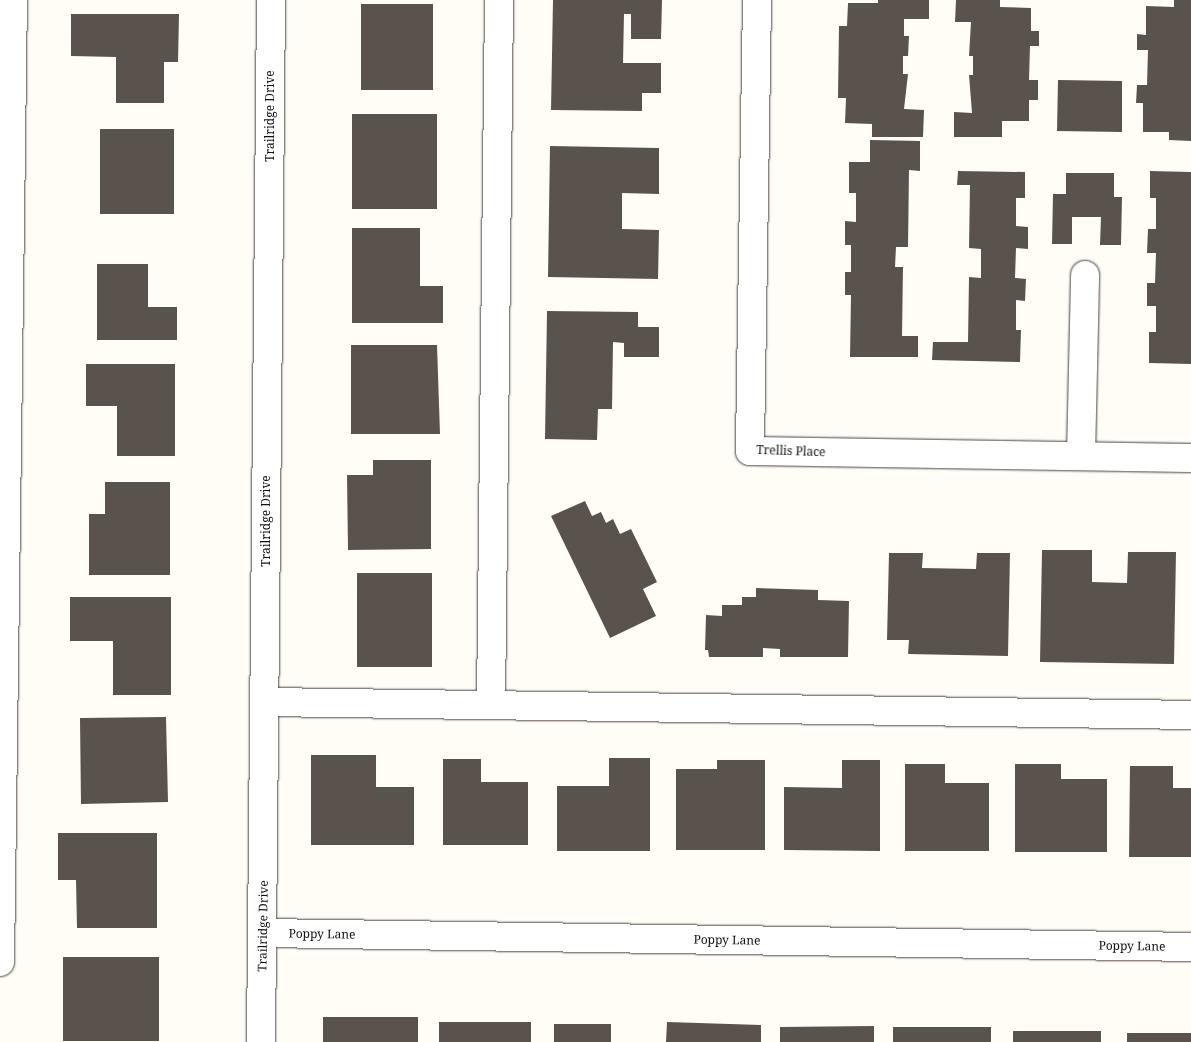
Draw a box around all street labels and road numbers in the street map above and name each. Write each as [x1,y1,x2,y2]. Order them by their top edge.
street label: Trailridge Drive [263,70,277,162]
street label: Trellis Place [756,443,826,459]
street label: Trailridge Drive [259,475,273,567]
street label: Trailridge Drive [255,880,271,972]
street label: Poppy Lane [288,926,356,942]
street label: Poppy Lane [693,932,761,948]
street label: Poppy Lane [1098,938,1166,954]

